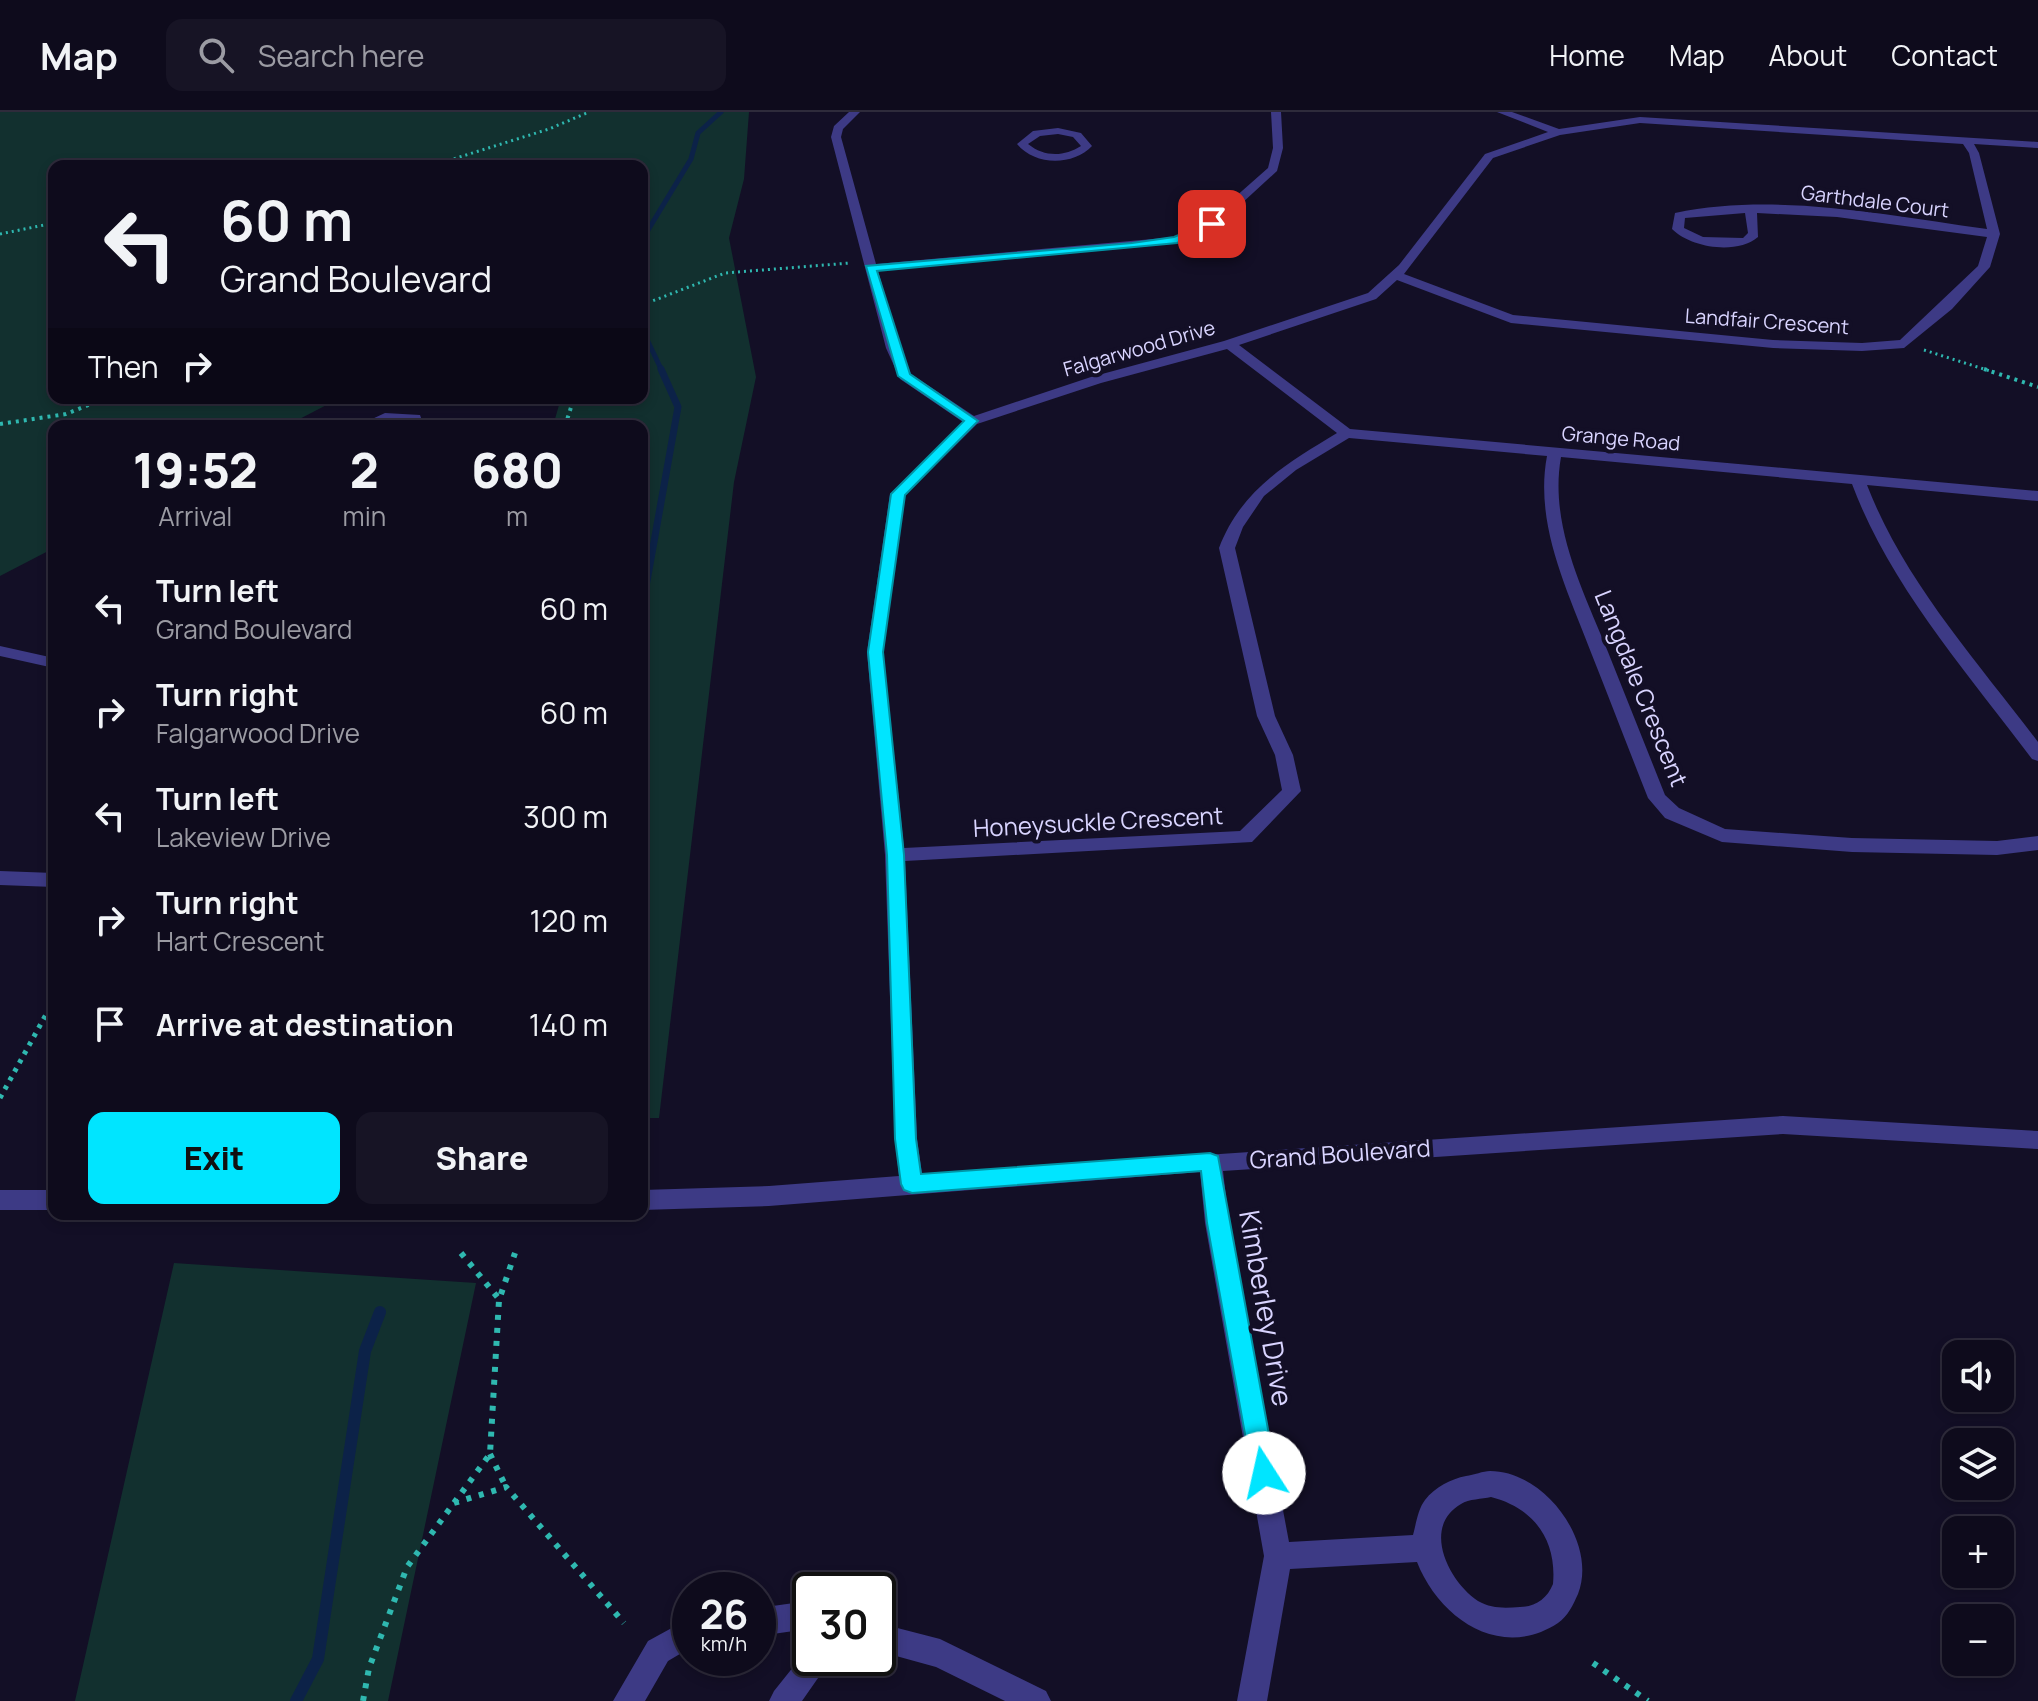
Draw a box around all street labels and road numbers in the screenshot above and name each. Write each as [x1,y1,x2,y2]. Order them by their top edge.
street label: Garthdale Court [1799,179,1951,223]
street label: Landfair Crescent [1684,302,1850,340]
street label: Falgarwood Drive [1060,313,1218,383]
street label: Grange Road [1561,419,1681,457]
street label: Langdale Crescent [1588,585,1696,791]
street label: Honeysuckle Crescent [972,798,1224,844]
street label: Grand Boulevard [1248,1130,1432,1176]
street label: Kimberley Drive [1231,1207,1303,1409]

